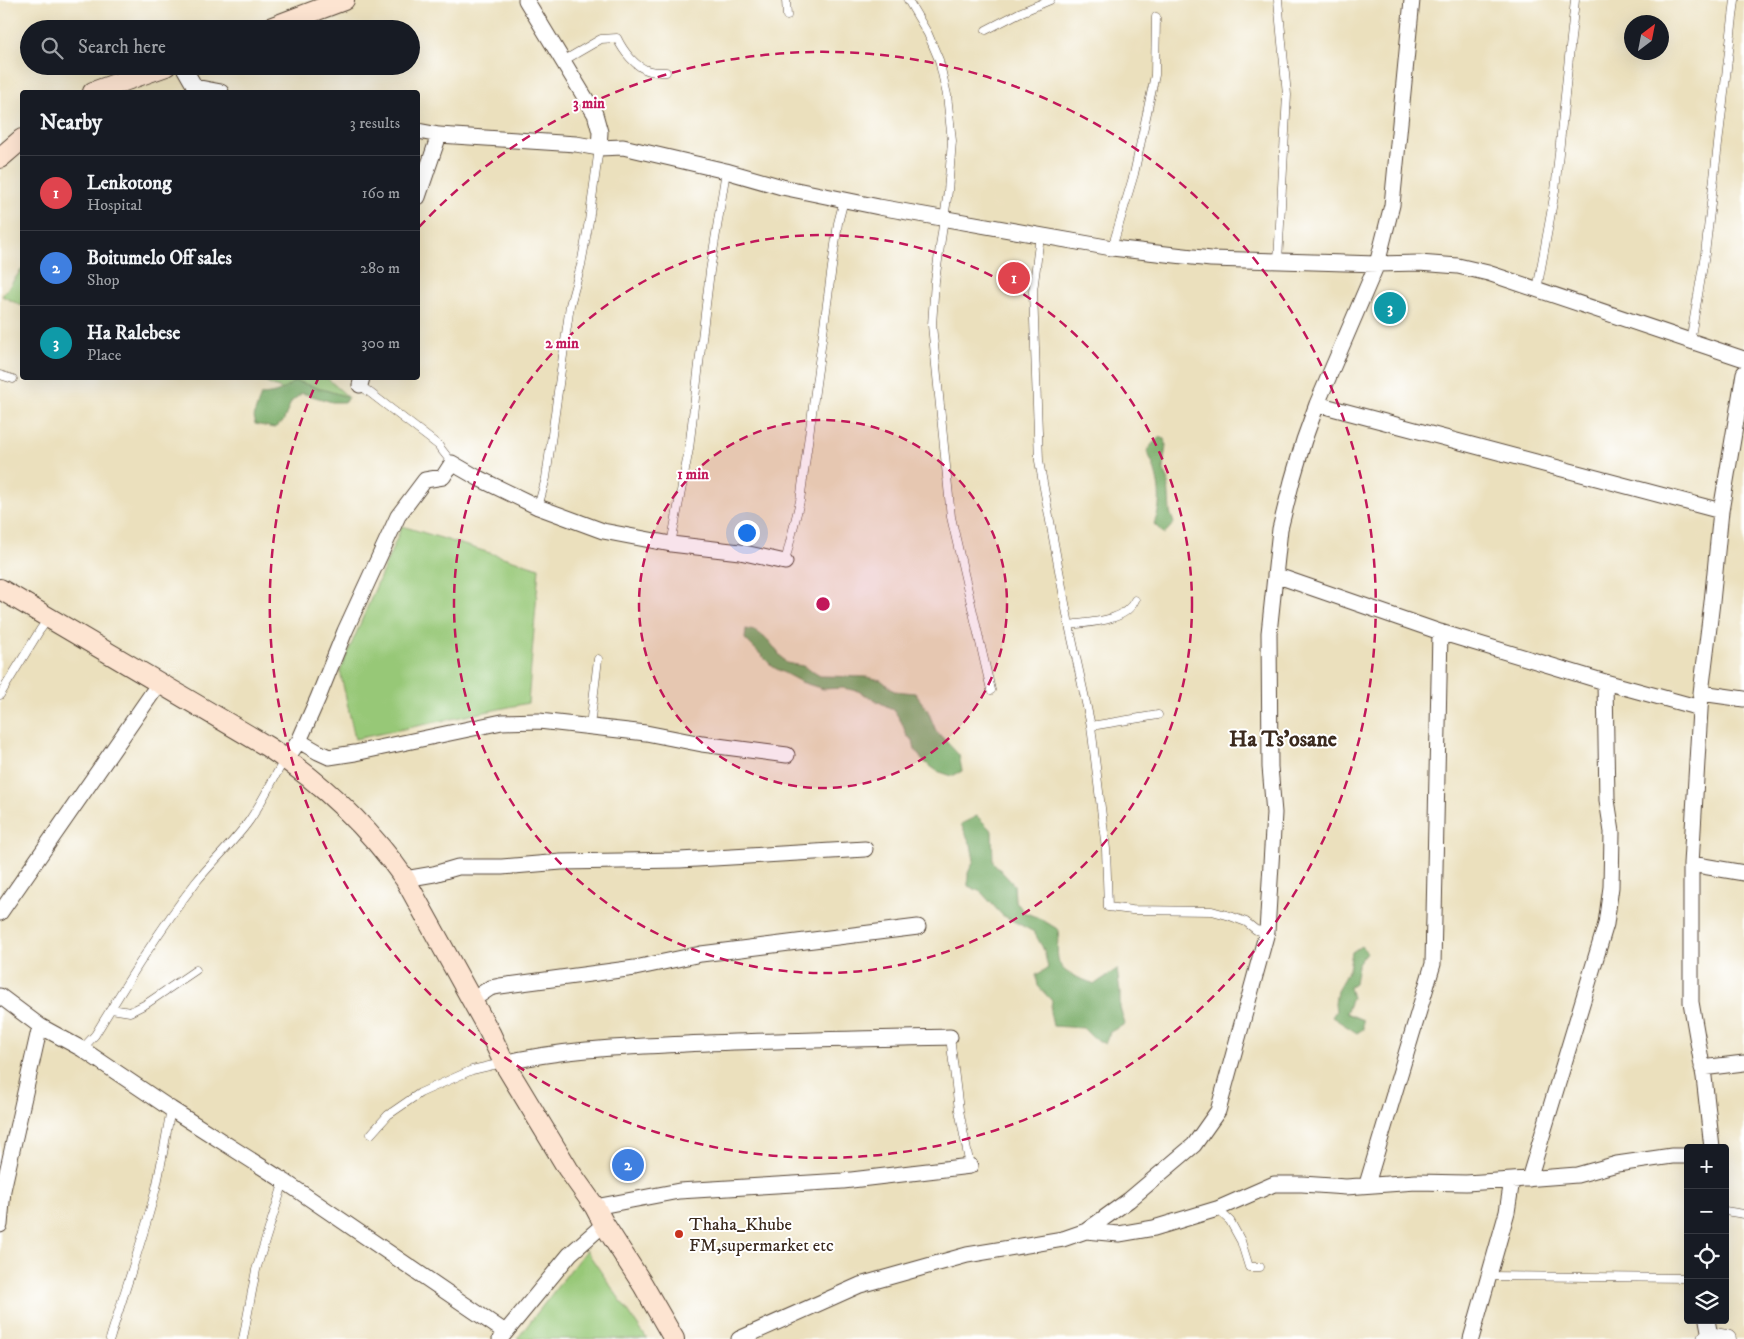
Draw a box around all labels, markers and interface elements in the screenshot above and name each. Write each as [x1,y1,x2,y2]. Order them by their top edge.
north arrow [1624,15,1669,60]
search box [20,20,420,75]
icon: search [38,34,66,62]
text: Search here [78,36,166,59]
text: 3 min [573,94,605,113]
text: Nearby [40,110,102,136]
text: 3 results [350,113,400,133]
text: Lenkotong [87,172,171,195]
text: 1 [53,183,59,203]
text: 160 m [362,183,400,203]
text: Hospital [87,195,142,215]
text: Boitumelo Off sales [87,247,232,270]
text: 2 [52,258,60,278]
text: 280 m [360,258,400,278]
pin: 1 [998,259,1030,297]
text: Shop [87,270,120,290]
pin: 3 [1374,289,1406,327]
text: Ha Ralebese [87,322,180,345]
text: 3 [53,333,59,353]
text: 300 m [361,333,400,353]
text: 2 min [545,334,579,353]
text: Place [87,345,121,365]
text: 1 min [677,465,709,484]
your location [734,520,760,546]
centre of rings [814,595,832,613]
district label: Ha Ts'osane [1229,726,1337,753]
map controls [1684,1144,1729,1324]
button: + [1684,1144,1729,1189]
pin: 2 [612,1146,644,1184]
button: − [1684,1189,1729,1234]
place label: Thaha_Khube FM,supermarket etc [689,1214,834,1257]
marker: Thaha_Khube FM,supermarket etc [673,1228,685,1240]
button: locate [1684,1234,1729,1279]
button: layers [1684,1279,1729,1324]

